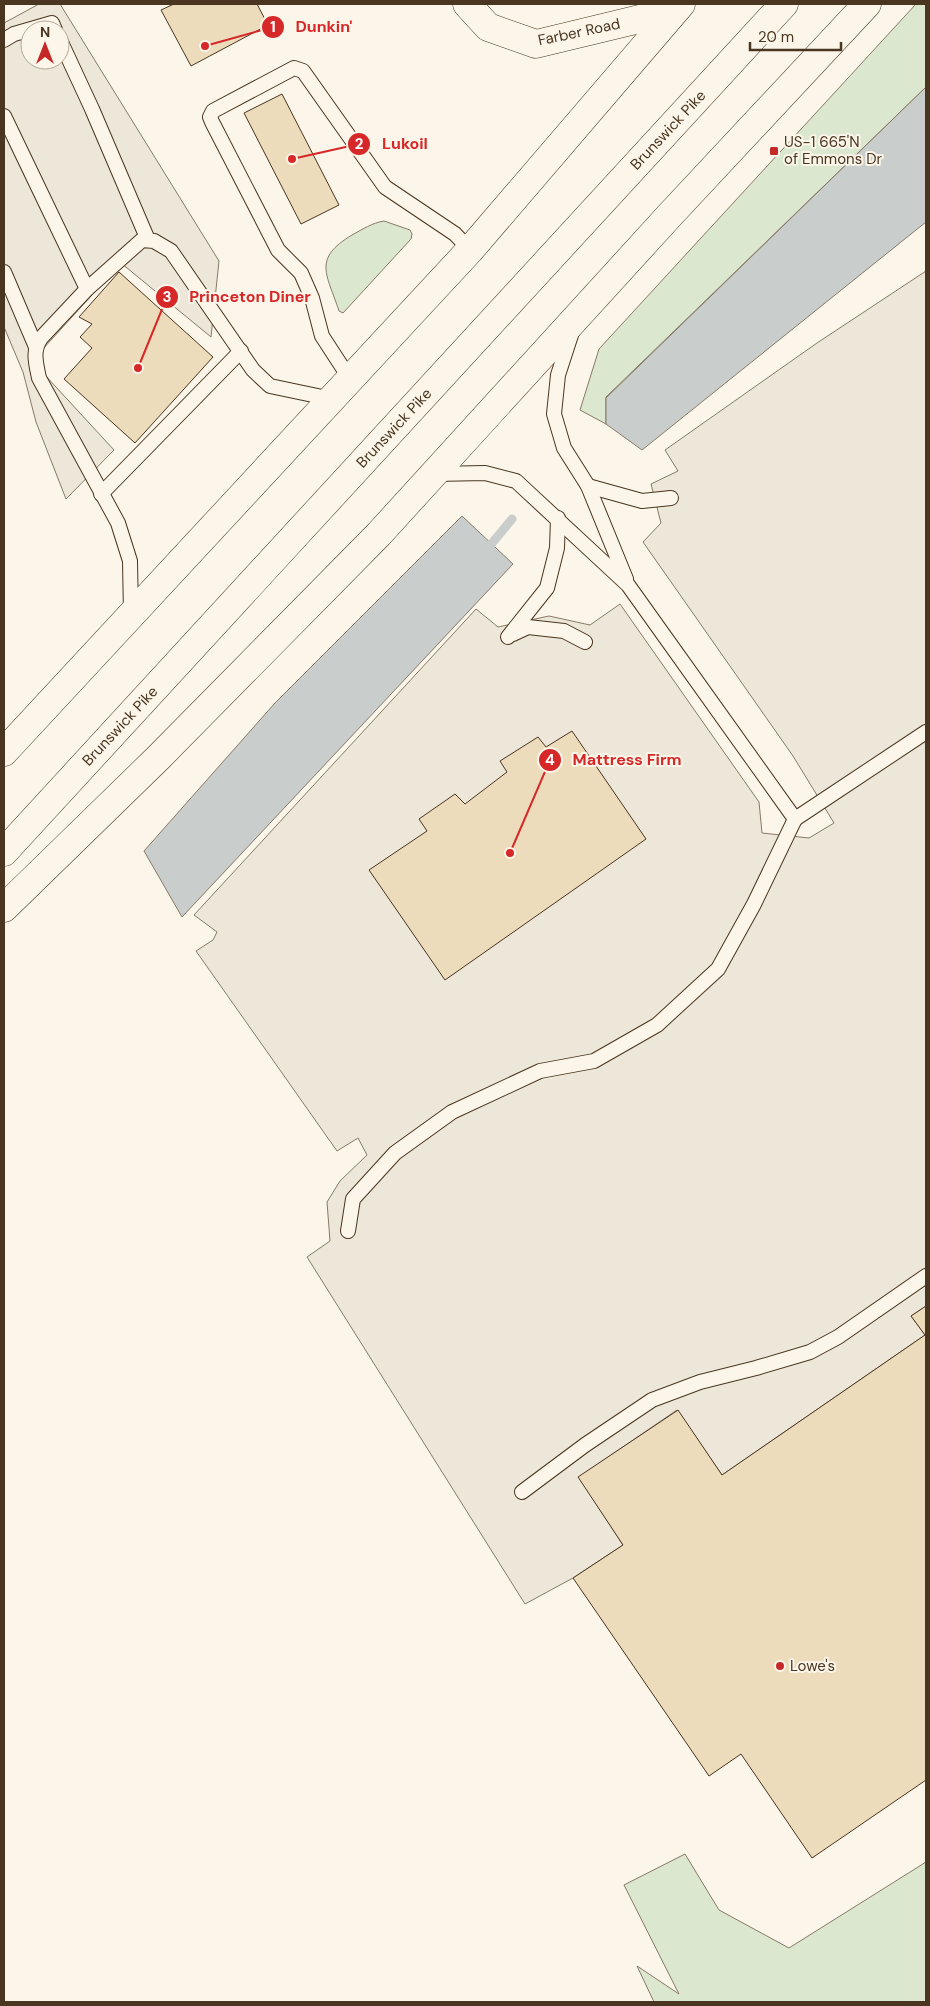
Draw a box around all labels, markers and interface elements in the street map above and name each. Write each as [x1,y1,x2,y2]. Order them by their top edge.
callout: Dunkin' [260,11,362,42]
street label: Farber Road [536,14,622,50]
text: Dunkin' [296,16,352,37]
text: 1 [270,17,276,37]
north arrow [20,20,70,70]
scale bar [750,20,841,52]
text: N [40,23,50,41]
text: 20 m [758,27,794,47]
street label: Brunswick Pike [626,86,710,174]
callout: Lukoil [347,128,438,159]
place label: US-1 665'N of Emmons Dr [784,132,883,169]
text: Lukoil [382,133,428,154]
text: 2 [355,134,364,154]
marker: US-1 665'N of Emmons Dr [768,145,780,157]
callout: Princeton Diner [154,281,321,312]
text: Princeton Diner [189,286,311,307]
text: 3 [162,287,172,307]
street label: Brunswick Pike [352,384,436,472]
street label: Brunswick Pike [78,682,162,770]
callout: Mattress Firm [538,744,692,775]
text: Mattress Firm [572,749,682,770]
text: 4 [545,750,555,770]
place label: Lowe's [790,1656,835,1676]
marker: Lowe's [774,1660,786,1672]

